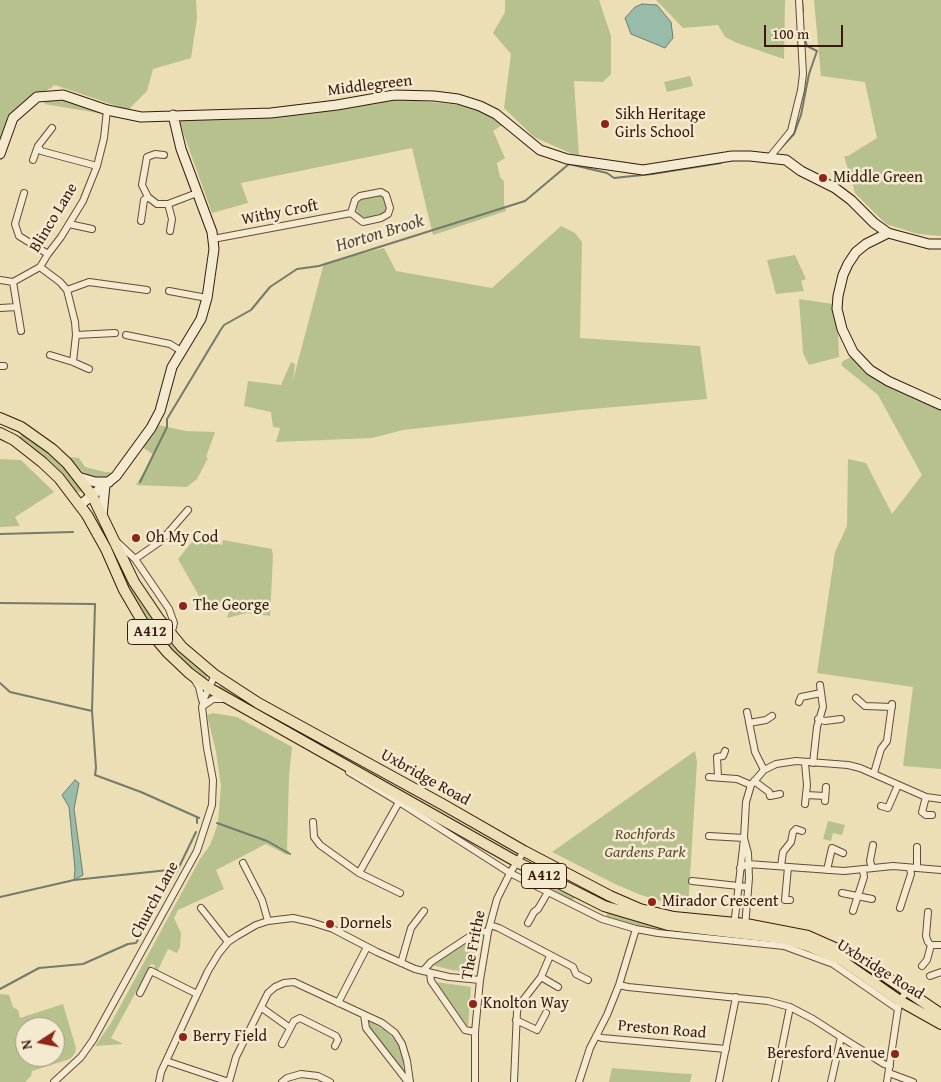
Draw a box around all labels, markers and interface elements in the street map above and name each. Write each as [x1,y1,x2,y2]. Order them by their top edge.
scale bar [766,15,845,47]
text: 100 m [772,23,809,44]
street label: Middlegreen [327,71,413,101]
place label: Sikh Heritage Girls School [615,105,706,143]
marker: Sikh Heritage Girls School [599,118,611,130]
place label: Middle Green [833,168,923,188]
marker: Middle Green [817,172,829,184]
street label: Blinco Lane [26,180,82,256]
street label: Withy Croft [240,196,320,230]
water label: Horton Brook [333,210,427,258]
place label: Oh My Cod [146,528,218,548]
marker: Oh My Cod [130,532,142,544]
place label: The George [193,596,269,616]
marker: The George [177,600,189,612]
road number: A412 [128,620,172,644]
street label: Uxbridge Road [377,746,473,810]
park label: Rochfords Gardens Park [604,825,686,863]
street label: Church Lane [127,858,183,942]
road number: A412 [522,864,566,888]
place label: Mirador Crescent [662,892,779,912]
marker: Mirador Crescent [646,896,658,908]
street label: The Frithe [458,909,490,981]
place label: Dornels [340,914,392,934]
marker: Dornels [324,918,336,930]
street label: Uxbridge Road [833,936,927,1004]
place label: Knolton Way [483,994,569,1014]
marker: Knolton Way [467,998,479,1010]
north arrow [15,1017,65,1067]
street label: Preston Road [617,1017,707,1043]
place label: Berry Field [193,1027,267,1047]
marker: Berry Field [177,1031,189,1043]
text: N [16,1038,37,1051]
place label: Beresford Avenue [767,1044,885,1064]
marker: Beresford Avenue [889,1048,901,1060]

